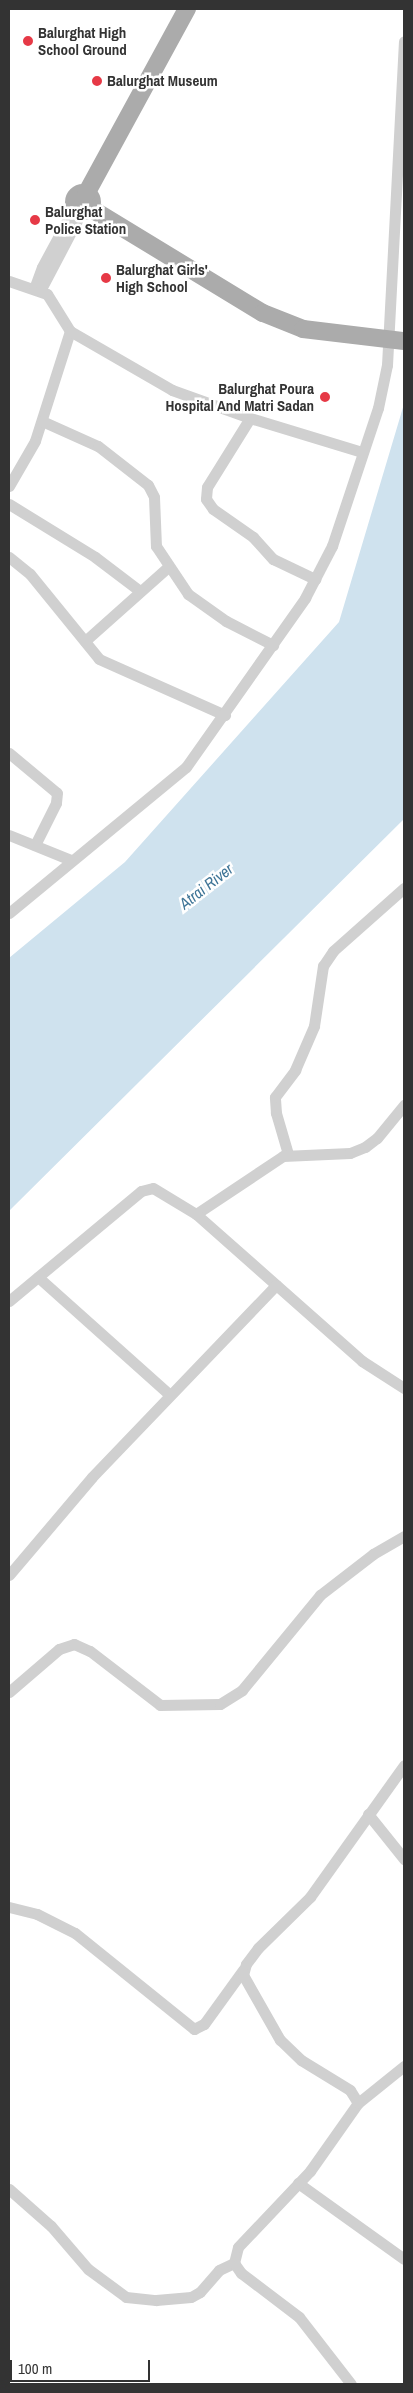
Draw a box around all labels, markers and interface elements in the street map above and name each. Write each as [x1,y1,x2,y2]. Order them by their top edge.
place label: Balurghat High School Ground [38,23,127,58]
marker: Balurghat High School Ground [22,35,34,47]
place label: Balurghat Museum [107,72,218,90]
marker: Balurghat Museum [91,75,103,87]
place label: Balurghat Police Station [45,202,126,237]
marker: Balurghat Police Station [29,214,41,226]
place label: Balurghat Girls' High School [116,260,208,295]
marker: Balurghat Girls' High School [100,272,112,284]
place label: Balurghat Poura Hospital And Matri Sadan [165,379,314,414]
marker: Balurghat Poura Hospital And Matri Sadan [318,390,332,404]
water label: Atrai River [175,859,237,913]
scale bar [12,2350,152,2382]
text: 100 m [18,2358,52,2379]

